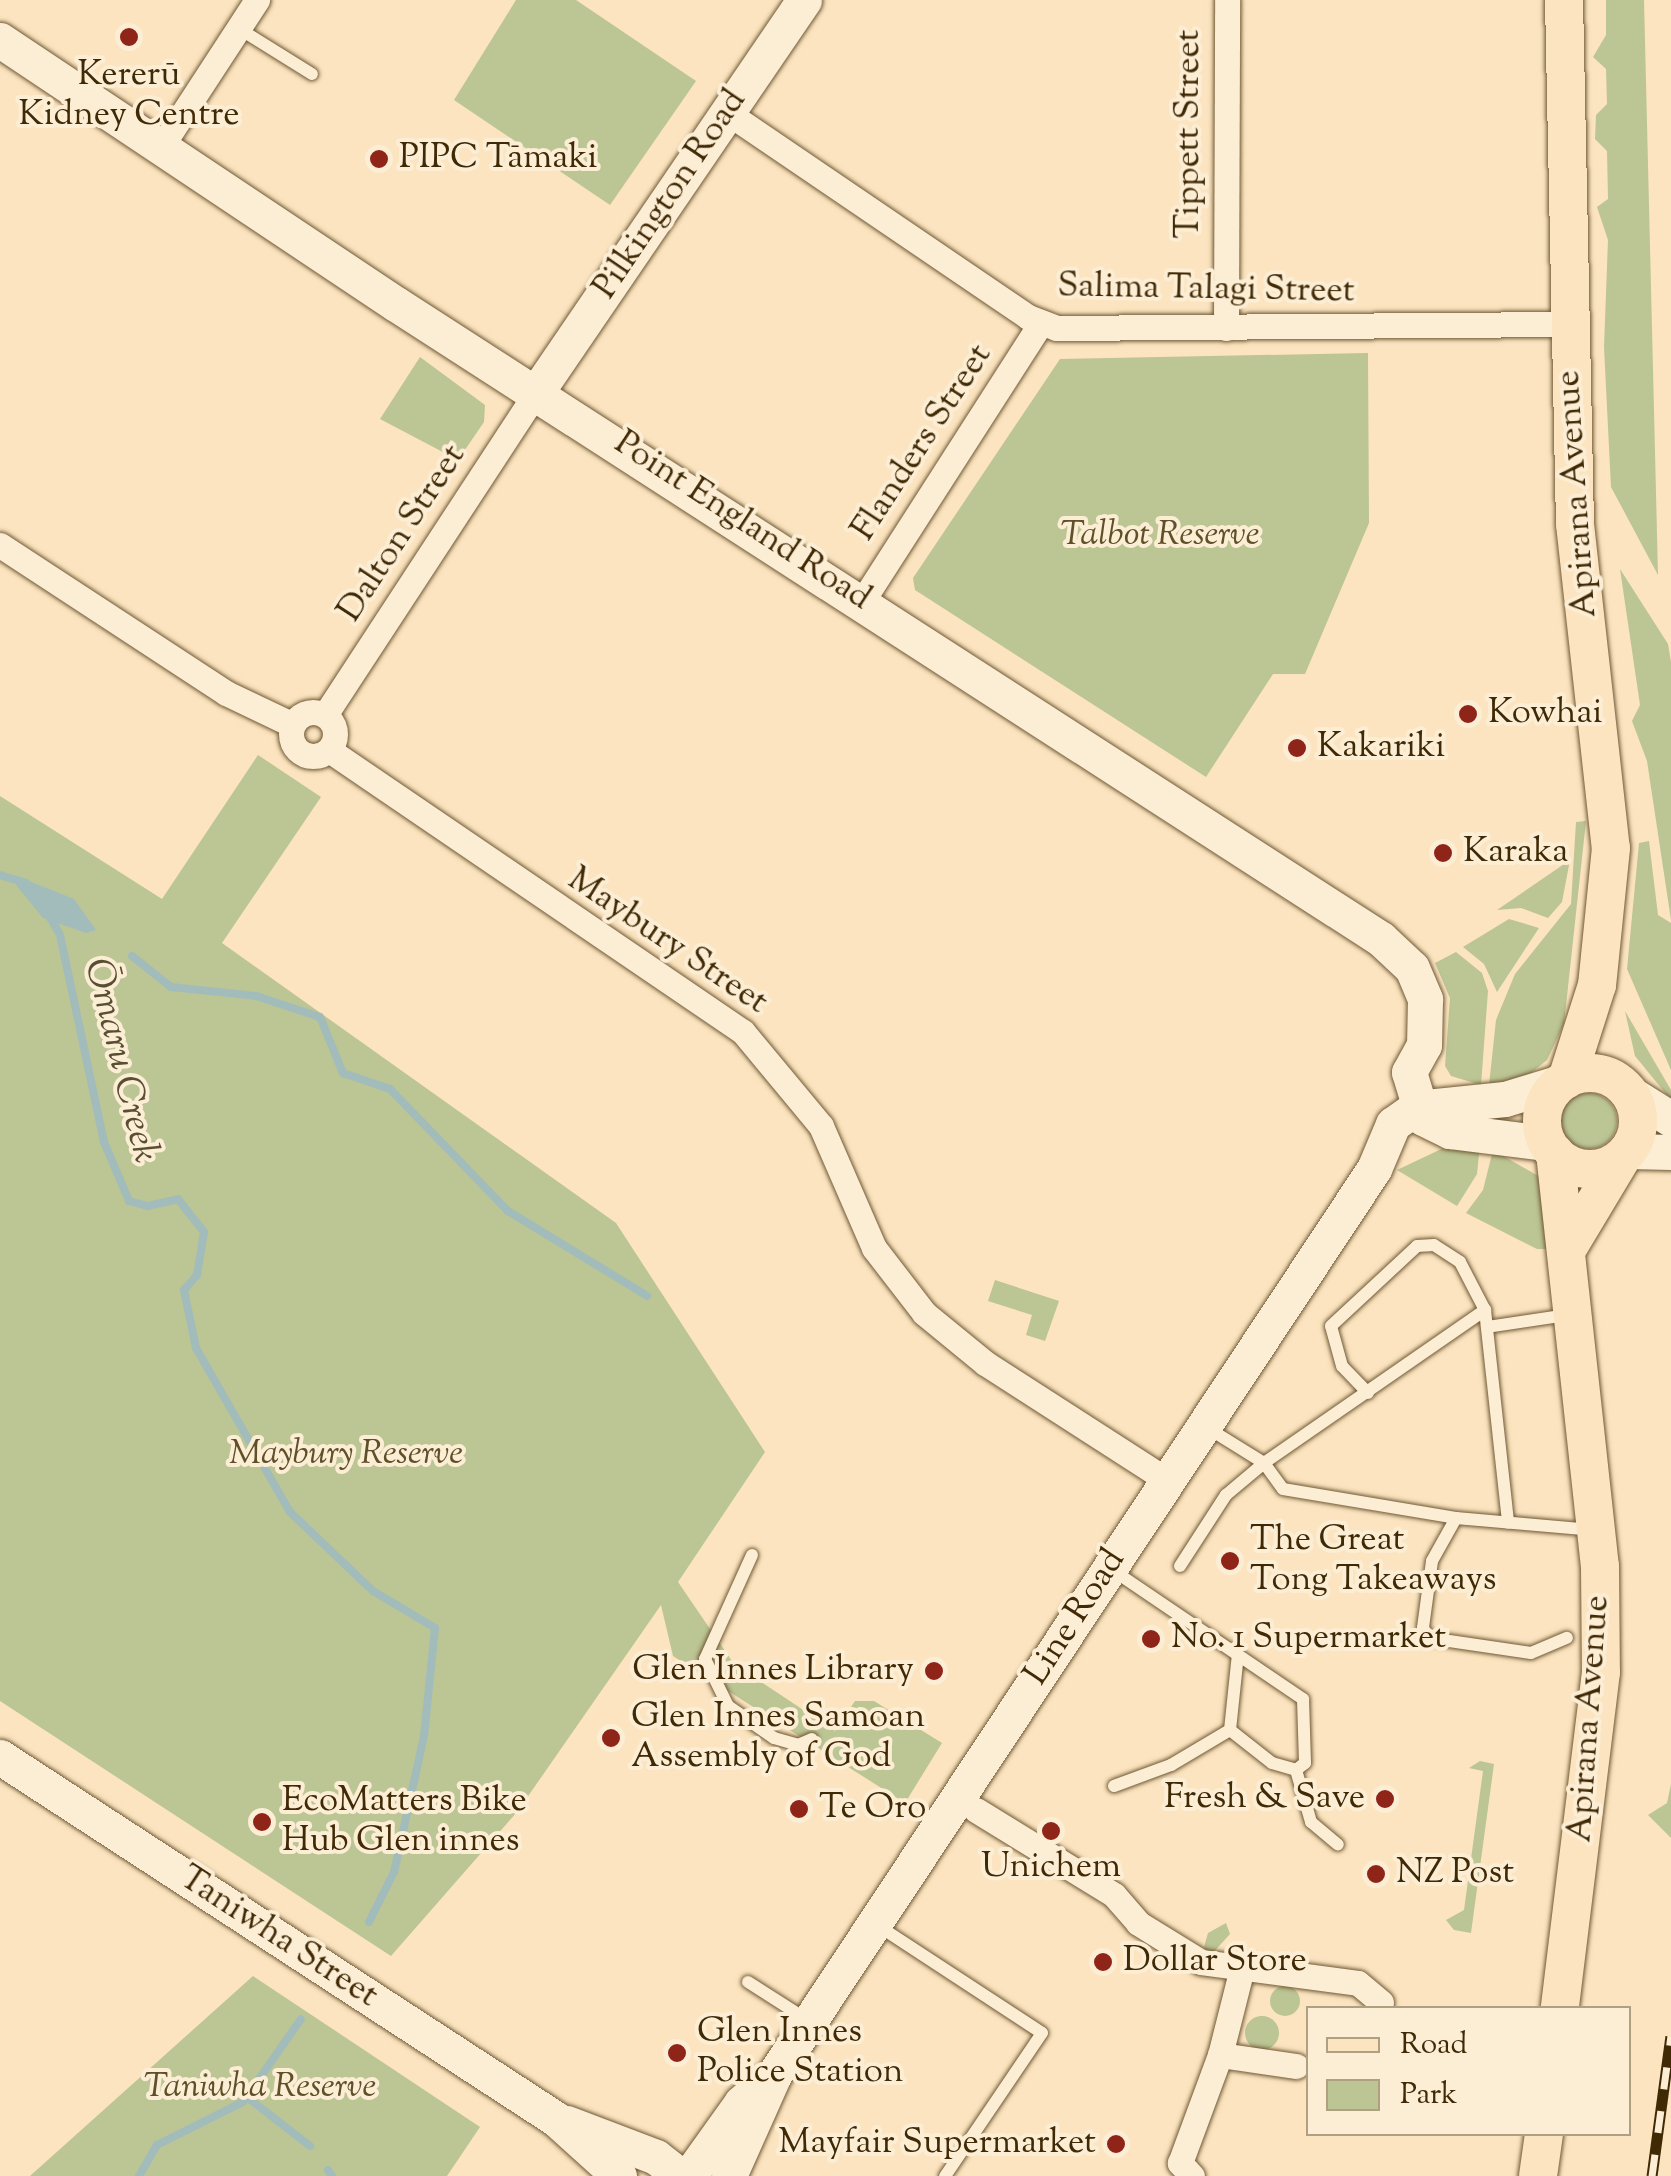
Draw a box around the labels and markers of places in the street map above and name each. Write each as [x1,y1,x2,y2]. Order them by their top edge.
marker: Kererū Kidney Centre [116,24,142,50]
place label: Kererū Kidney Centre [18,55,240,137]
place label: PIPC Tāmaki [399,138,597,180]
marker: PIPC Tāmaki [368,148,390,170]
place label: Kowhai [1488,693,1603,735]
marker: Kowhai [1457,703,1479,725]
place label: Kakariki [1317,727,1445,769]
marker: Kakariki [1286,737,1308,759]
place label: Karaka [1463,832,1568,874]
marker: Karaka [1432,842,1454,864]
place label: The Great Tong Takeaways [1250,1520,1497,1602]
marker: The Great Tong Takeaways [1219,1550,1241,1572]
place label: No. 1 Supermarket [1171,1618,1446,1660]
marker: No. 1 Supermarket [1140,1628,1162,1650]
place label: Glen Innes Library [632,1650,914,1692]
marker: Glen Innes Library [923,1660,945,1682]
place label: Glen Innes Samoan Assembly of God [631,1697,925,1779]
marker: Glen Innes Samoan Assembly of God [600,1727,622,1749]
place label: Fresh & Save [1164,1778,1365,1820]
place label: EcoMatters Bike Hub Glen innes [282,1781,527,1863]
place label: Te Oro [819,1788,926,1830]
marker: Fresh & Save [1374,1788,1396,1810]
marker: Te Oro [788,1798,810,1820]
marker: EcoMatters Bike Hub Glen innes [251,1811,273,1833]
marker: Unichem [1040,1820,1062,1842]
place label: Unichem [981,1847,1121,1889]
place label: NZ Post [1396,1853,1514,1895]
marker: NZ Post [1365,1863,1387,1885]
place label: Dollar Store [1123,1941,1307,1983]
marker: Dollar Store [1092,1951,1114,1973]
place label: Glen Innes Police Station [697,2012,903,2094]
marker: Glen Innes Police Station [666,2042,688,2064]
place label: Mayfair Supermarket [778,2123,1096,2165]
marker: Mayfair Supermarket [1105,2133,1127,2155]

